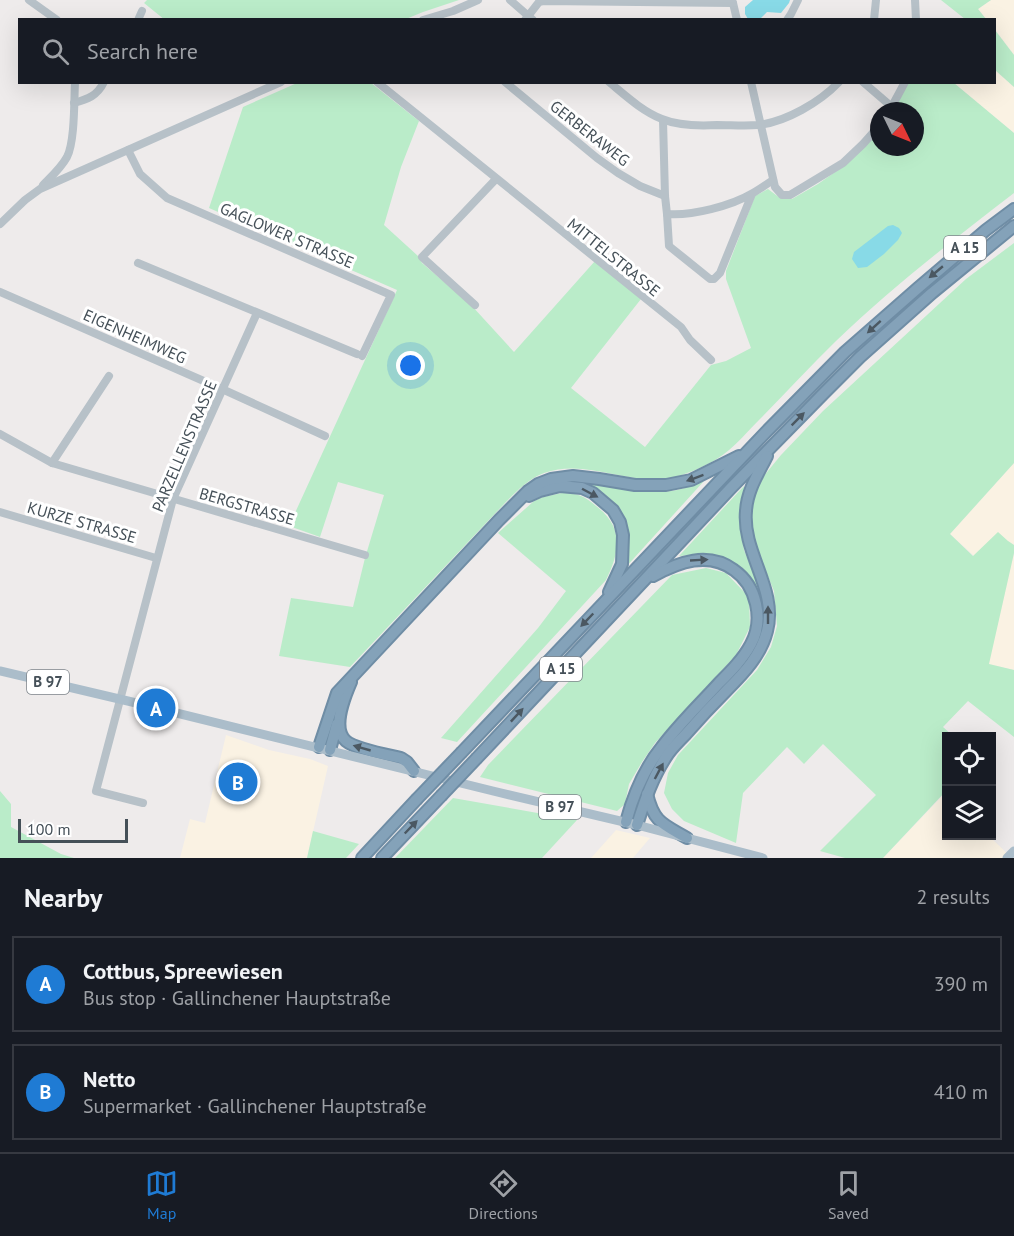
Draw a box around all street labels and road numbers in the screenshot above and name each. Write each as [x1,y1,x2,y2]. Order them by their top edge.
street label: GERBERAWEG [546,96,634,170]
street label: GAGLOWER STRASSE [217,198,357,272]
street label: MITTELSTRASSE [564,213,664,301]
road number: A 15 [944,236,986,260]
street label: EIGENHEIMWEG [80,304,190,368]
street label: PARZELLENSTRASSE [147,377,221,515]
street label: BERGSTRASSE [197,483,297,529]
street label: KURZE STRASSE [25,497,139,547]
road number: A 15 [540,657,582,681]
road number: B 97 [27,670,69,694]
road number: B 97 [539,795,581,819]

